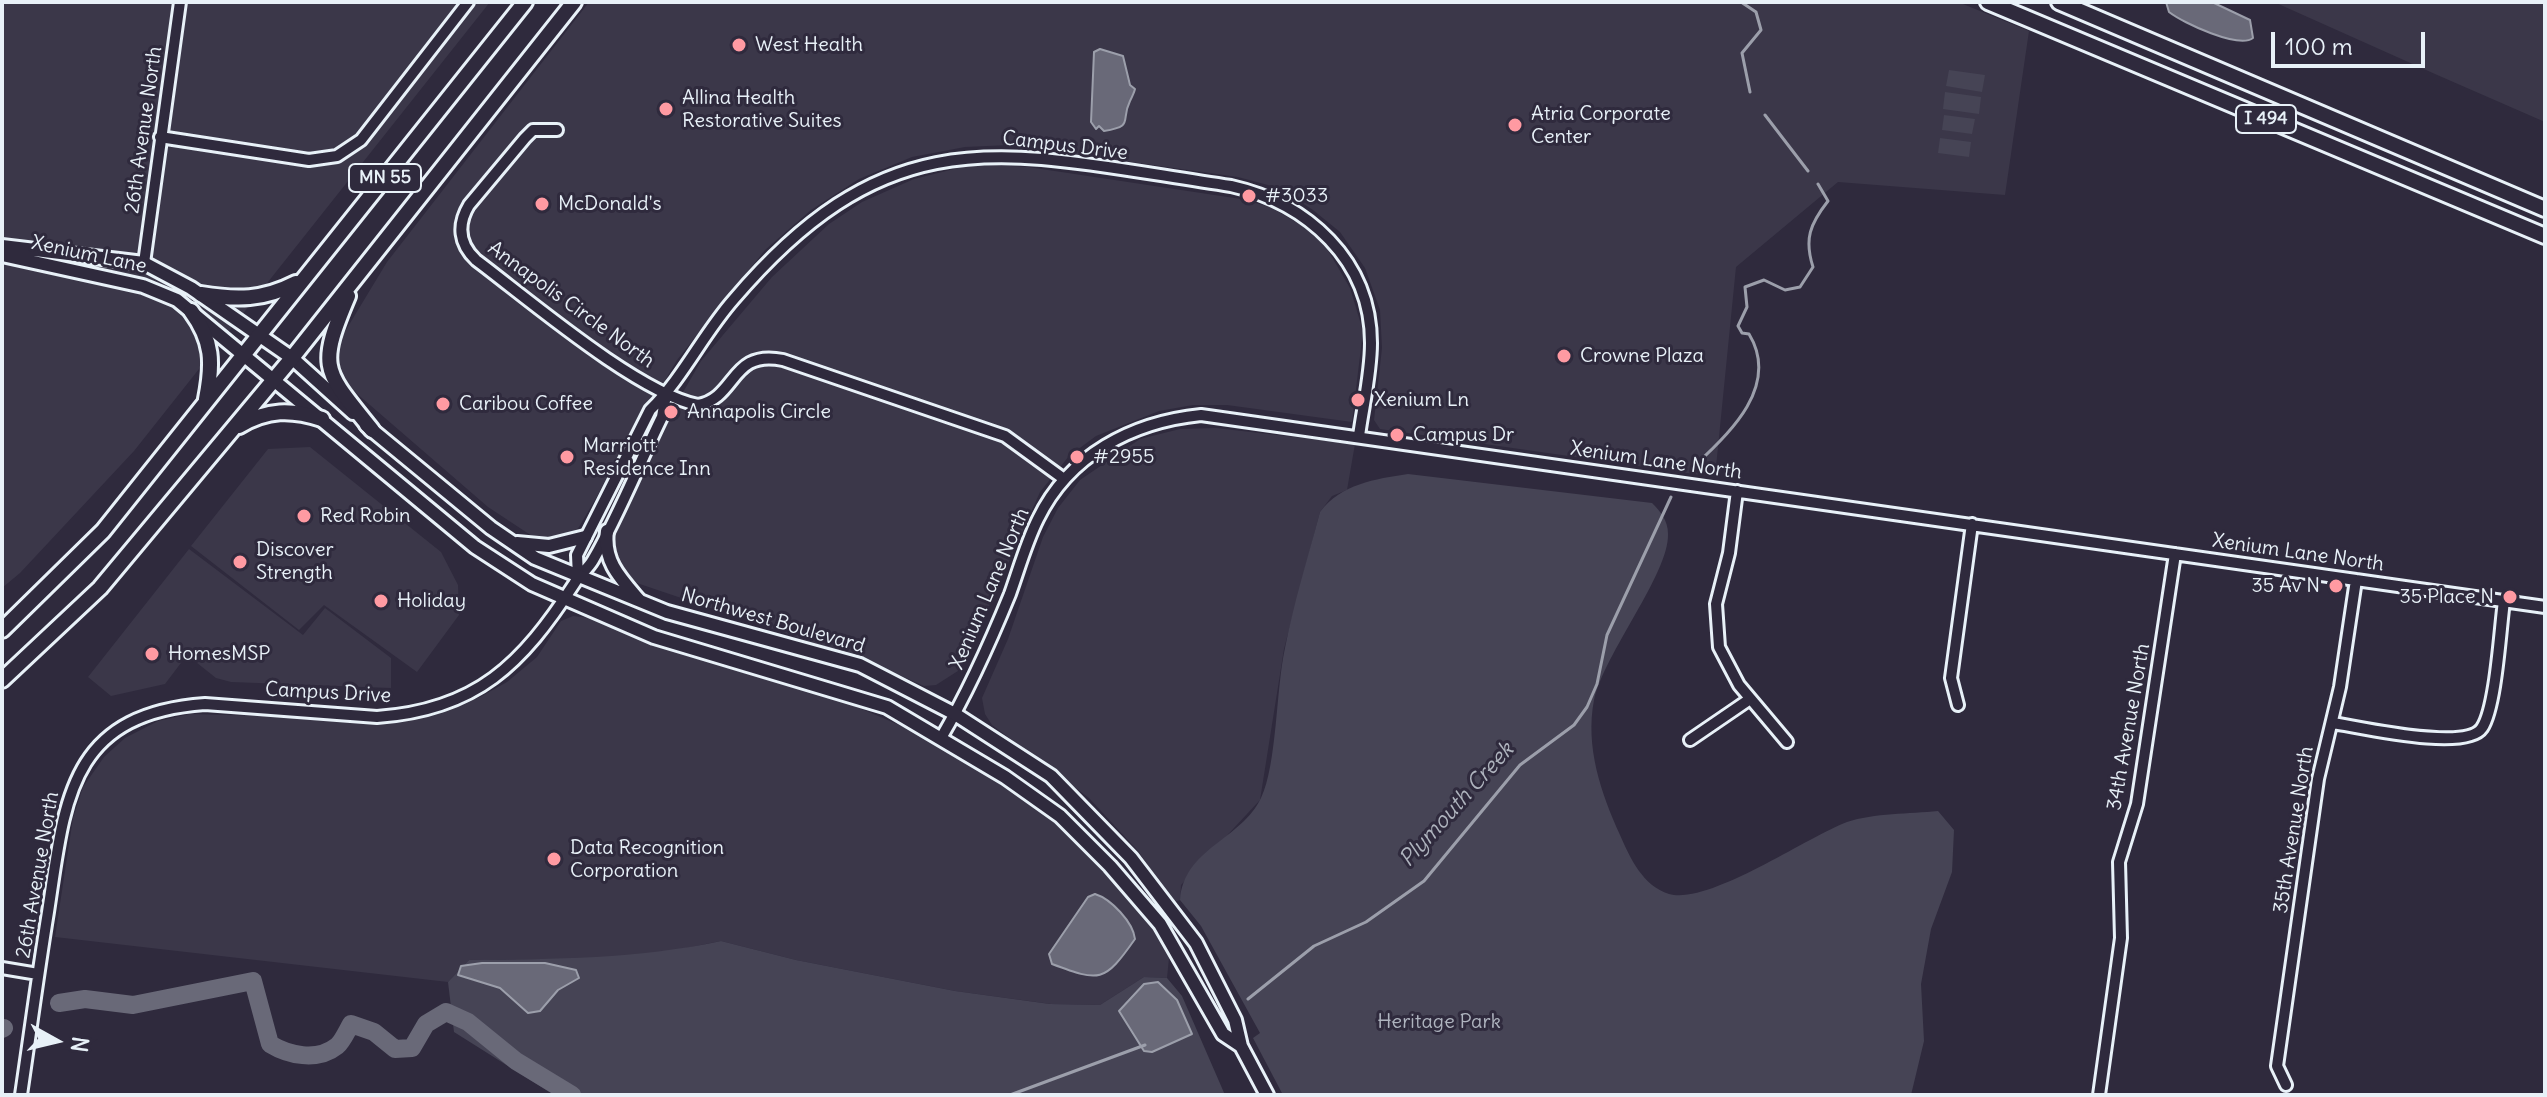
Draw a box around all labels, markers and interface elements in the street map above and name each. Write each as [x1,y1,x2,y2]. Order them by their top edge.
scale bar [2275,16,2429,66]
text: 100 m [2285,31,2353,61]
place label: West Health [755,33,863,57]
marker: West Health [730,36,748,54]
street label: 26th Avenue North [120,45,168,215]
place label: Allina Health Restorative Suites [682,86,842,133]
marker: Allina Health Restorative Suites [657,100,675,118]
place label: Atria Corporate Center [1531,102,1671,149]
road number: I 494 [2236,105,2296,133]
marker: Atria Corporate Center [1506,116,1524,134]
street label: Campus Drive [1001,126,1129,166]
road number: MN 55 [349,164,421,192]
place label: #3033 [1265,184,1328,208]
marker: #3033 [1240,187,1258,205]
place label: McDonald's [558,192,662,216]
marker: McDonald's [533,195,551,213]
street label: Xenium Lane [29,231,149,279]
street label: Annapolis Circle North [483,237,659,373]
place label: Crowne Plaza [1580,344,1704,368]
marker: Crowne Plaza [1555,347,1573,365]
place label: Xenium Ln [1374,388,1469,412]
marker: Xenium Ln [1349,391,1367,409]
place label: Caribou Coffee [459,392,593,416]
marker: Caribou Coffee [434,395,452,413]
place label: Annapolis Circle [687,400,831,424]
marker: Annapolis Circle [662,403,680,421]
place label: Campus Dr [1413,423,1514,447]
marker: Campus Dr [1388,426,1406,444]
place label: Marriott Residence Inn [583,434,711,481]
street label: Xenium Lane North [1569,437,1743,485]
place label: #2955 [1093,445,1155,469]
marker: Marriott Residence Inn [558,448,576,466]
marker: #2955 [1068,448,1086,466]
place label: Red Robin [320,504,410,528]
street label: Xenium Lane North [945,505,1035,673]
marker: Red Robin [295,507,313,525]
street label: Xenium Lane North [2211,529,2385,577]
place label: Discover Strength [256,538,334,585]
marker: Discover Strength [231,553,249,571]
place label: 35 Av N [2251,574,2320,598]
marker: 35 Av N [2327,577,2345,595]
street label: Northwest Boulevard [678,583,868,659]
place label: 35 Place N [2399,585,2494,609]
marker: 35 Place N [2501,588,2519,606]
place label: Holiday [397,589,466,613]
marker: Holiday [372,592,390,610]
place label: HomesMSP [168,642,270,666]
street label: 34th Avenue North [2103,642,2155,812]
marker: HomesMSP [143,645,161,663]
street label: Campus Drive [264,678,392,708]
water label: Plymouth Creek [1394,737,1520,873]
street label: 35th Avenue North [2269,745,2319,915]
street label: 26th Avenue North [12,790,64,960]
place label: Data Recognition Corporation [570,836,724,883]
marker: Data Recognition Corporation [545,850,563,868]
north arrow [16,1001,96,1081]
park label: Heritage Park [1377,1010,1501,1034]
text: N [65,1035,95,1054]

